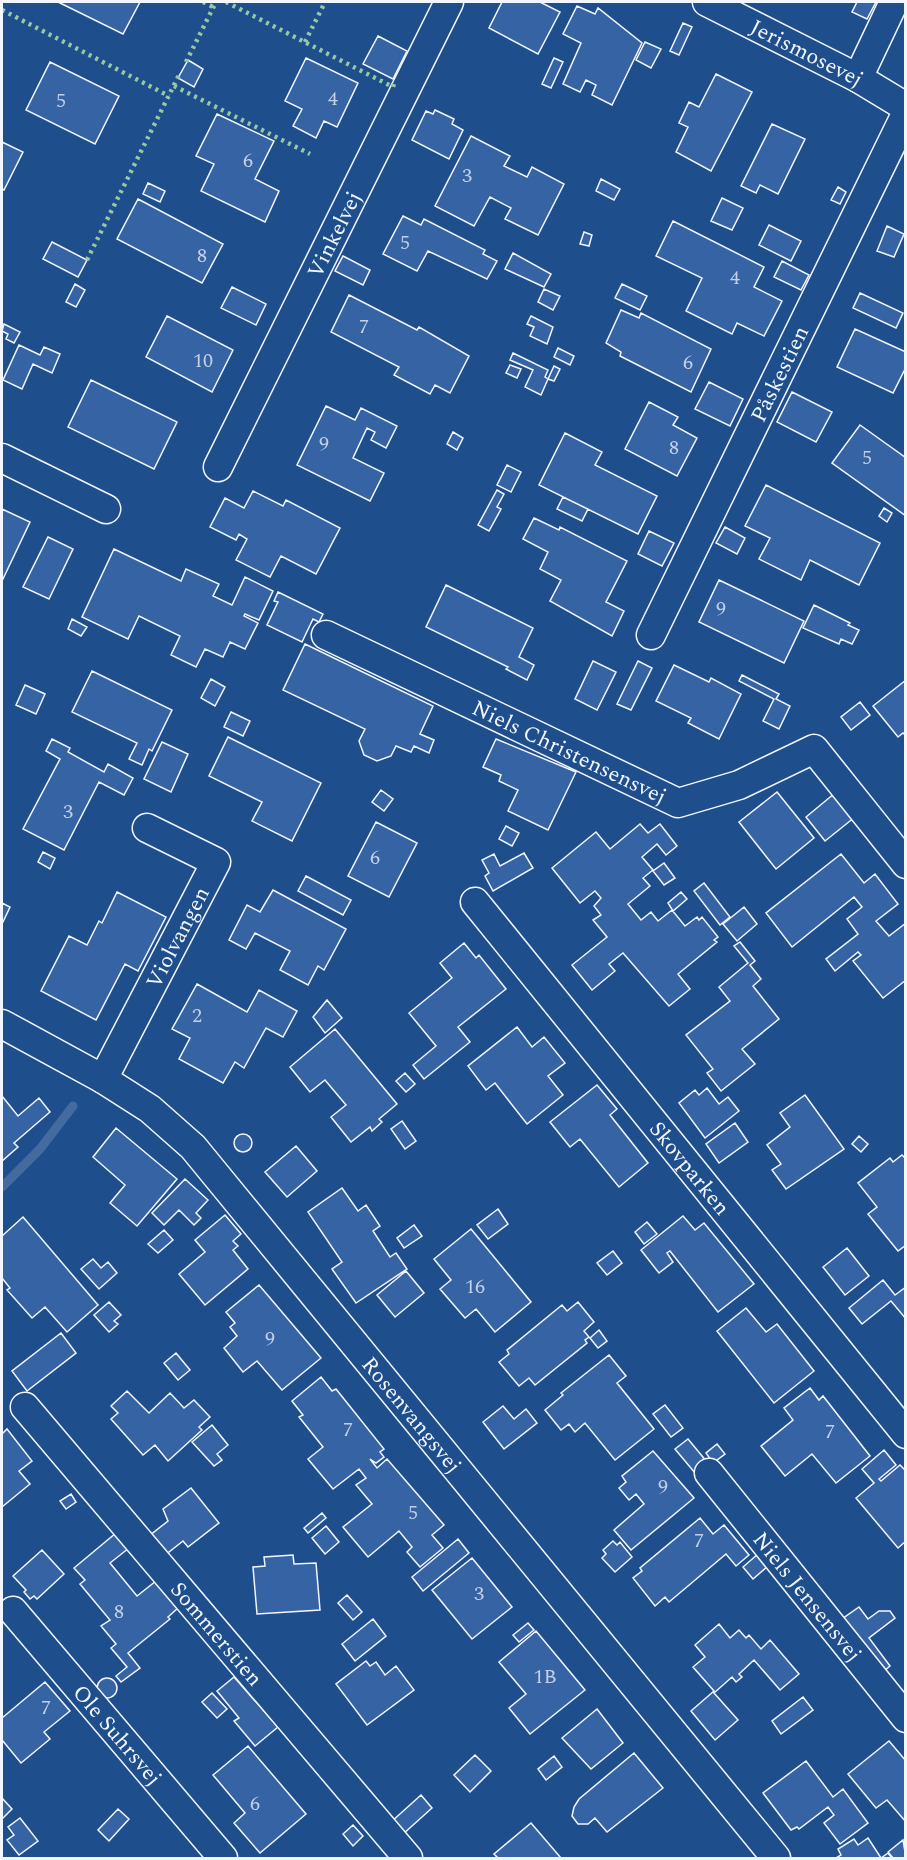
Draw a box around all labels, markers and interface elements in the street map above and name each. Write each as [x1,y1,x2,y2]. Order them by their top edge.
street label: Jerismosevej [744,11,870,96]
house number: 4 [328,84,338,114]
house number: 5 [56,86,66,116]
house number: 6 [243,146,253,176]
house number: 3 [462,161,472,191]
street label: Vinkelvej [300,186,371,284]
house number: 5 [400,228,410,258]
house number: 8 [197,241,207,271]
house number: 4 [730,263,740,293]
house number: 7 [359,312,369,342]
street label: Påskestien [743,320,818,428]
house number: 10 [193,346,213,376]
house number: 6 [683,348,693,378]
house number: 9 [319,429,329,459]
house number: 8 [669,433,679,463]
house number: 5 [862,443,872,473]
house number: 9 [716,594,726,624]
street label: Niels Christensensvej [466,692,672,813]
house number: 3 [63,797,73,827]
house number: 6 [370,843,380,873]
street label: Violvangen [138,881,218,995]
house number: 2 [192,1001,202,1031]
street label: Skovparken [641,1114,738,1223]
house number: 16 [465,1272,485,1302]
house number: 9 [265,1324,275,1354]
street label: Rosenvangsvej [353,1350,469,1481]
house number: 7 [343,1415,353,1445]
house number: 7 [825,1417,835,1447]
house number: 9 [658,1472,668,1502]
house number: 5 [408,1498,418,1528]
street label: Niels Jensensvej [744,1525,869,1669]
house number: 7 [694,1526,704,1556]
street label: Sommerstien [162,1575,270,1694]
house number: 3 [474,1579,484,1609]
house number: 8 [114,1597,124,1627]
house number: 1B [533,1662,557,1692]
street label: Ole Suhrsvej [64,1678,169,1793]
house number: 7 [41,1693,51,1723]
house number: 6 [250,1789,260,1819]

